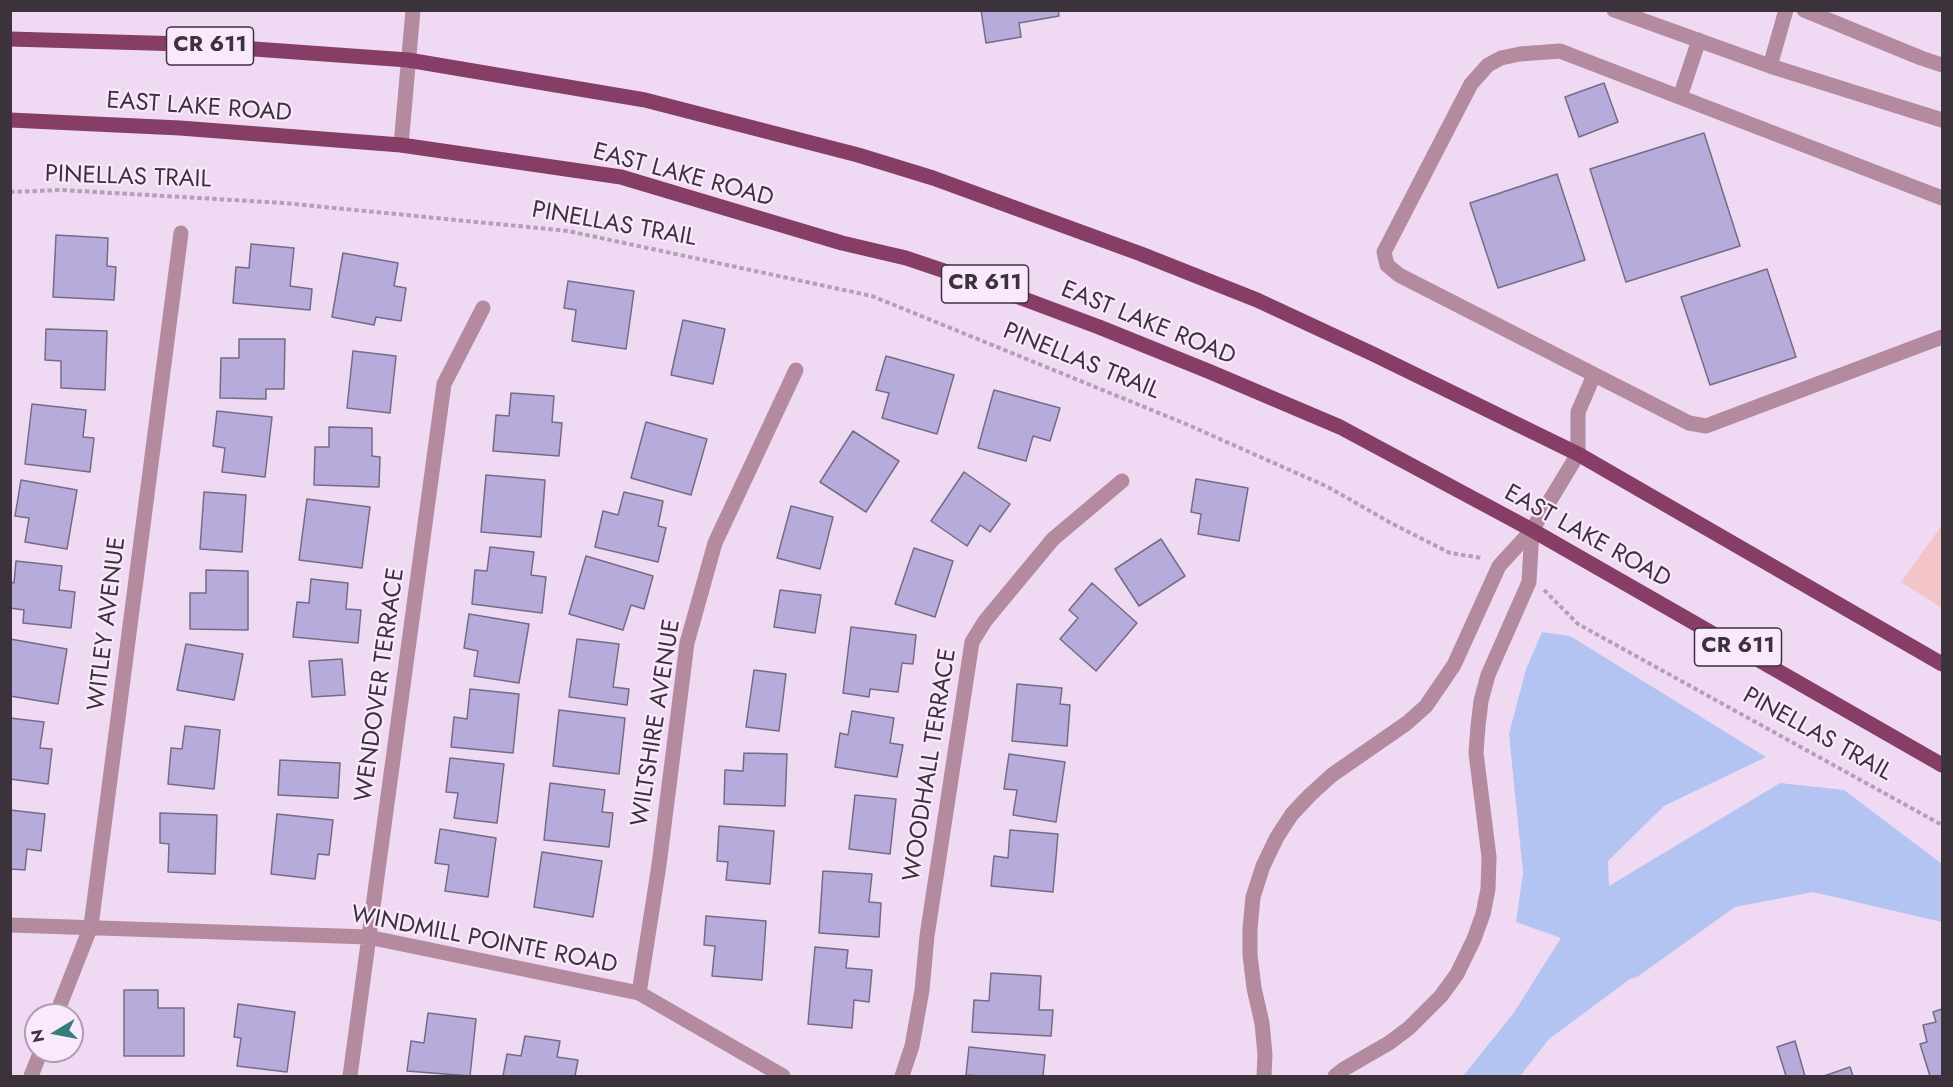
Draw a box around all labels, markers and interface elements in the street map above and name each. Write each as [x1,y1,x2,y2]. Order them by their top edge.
road number: CR 611 [166,27,254,65]
street label: EAST LAKE ROAD [105,87,293,129]
street label: EAST LAKE ROAD [590,138,776,214]
street label: PINELLAS TRAIL [44,161,212,195]
street label: PINELLAS TRAIL [530,196,698,254]
road number: CR 611 [942,265,1028,303]
street label: EAST LAKE ROAD [1057,276,1239,372]
street label: PINELLAS TRAIL [998,317,1164,407]
street label: EAST LAKE ROAD [1499,479,1675,595]
street label: WITLEY AVENUE [83,536,133,712]
street label: WENDOVER TERRACE [350,566,412,804]
street label: WILTSHIRE AVENUE [626,617,688,829]
road number: CR 611 [1694,628,1782,666]
street label: WOODHALL TERRACE [898,646,964,884]
street label: PINELLAS TRAIL [1737,682,1897,788]
street label: WINDMILL POINTE ROAD [348,901,620,981]
north arrow [24,1003,84,1063]
text: N [25,1028,50,1044]

